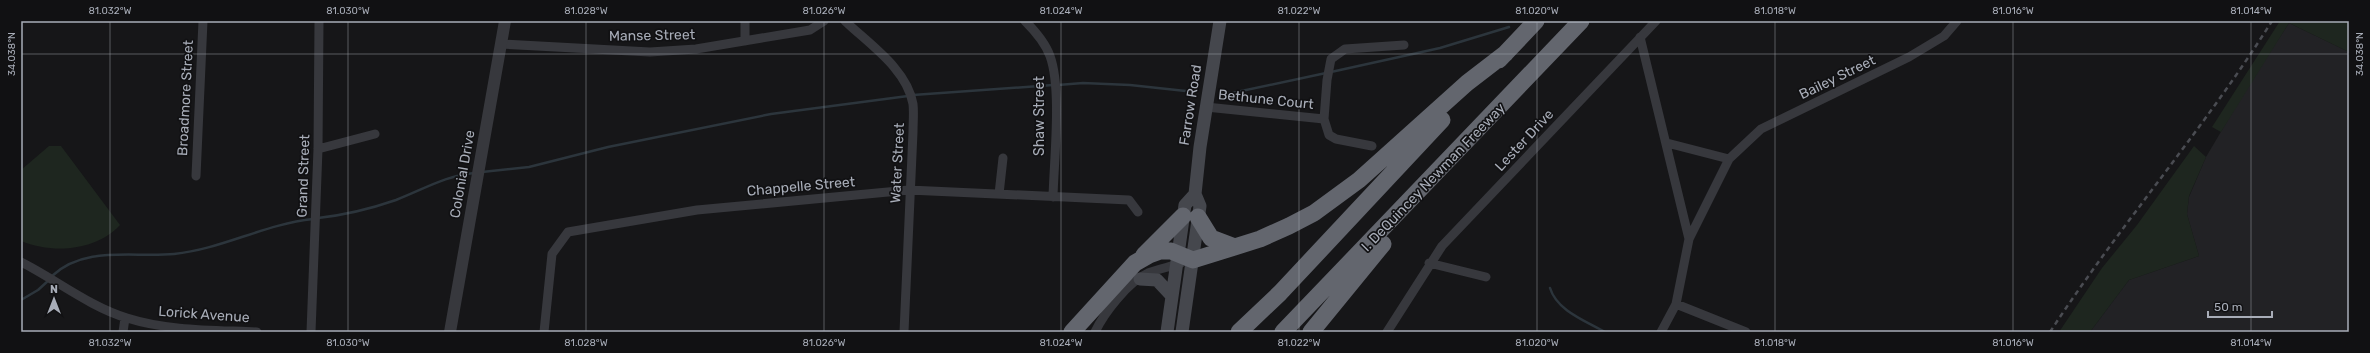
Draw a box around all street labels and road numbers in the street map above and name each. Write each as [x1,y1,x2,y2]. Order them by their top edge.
street label: Manse Street [609,26,696,45]
street label: Broadmore Street [174,39,197,156]
street label: Bailey Street [1796,51,1879,103]
street label: Farrow Road [1176,64,1205,147]
street label: Shaw Street [1031,76,1048,156]
street label: Bethune Court [1217,86,1315,113]
street label: I. DeQuincey Newman Freeway [1358,99,1509,255]
street label: Lester Drive [1492,106,1557,175]
street label: Water Street [887,122,908,204]
street label: Colonial Drive [446,129,479,219]
street label: Grand Street [294,134,313,218]
street label: Chappelle Street [746,173,856,200]
street label: Lorick Avenue [158,303,250,326]

